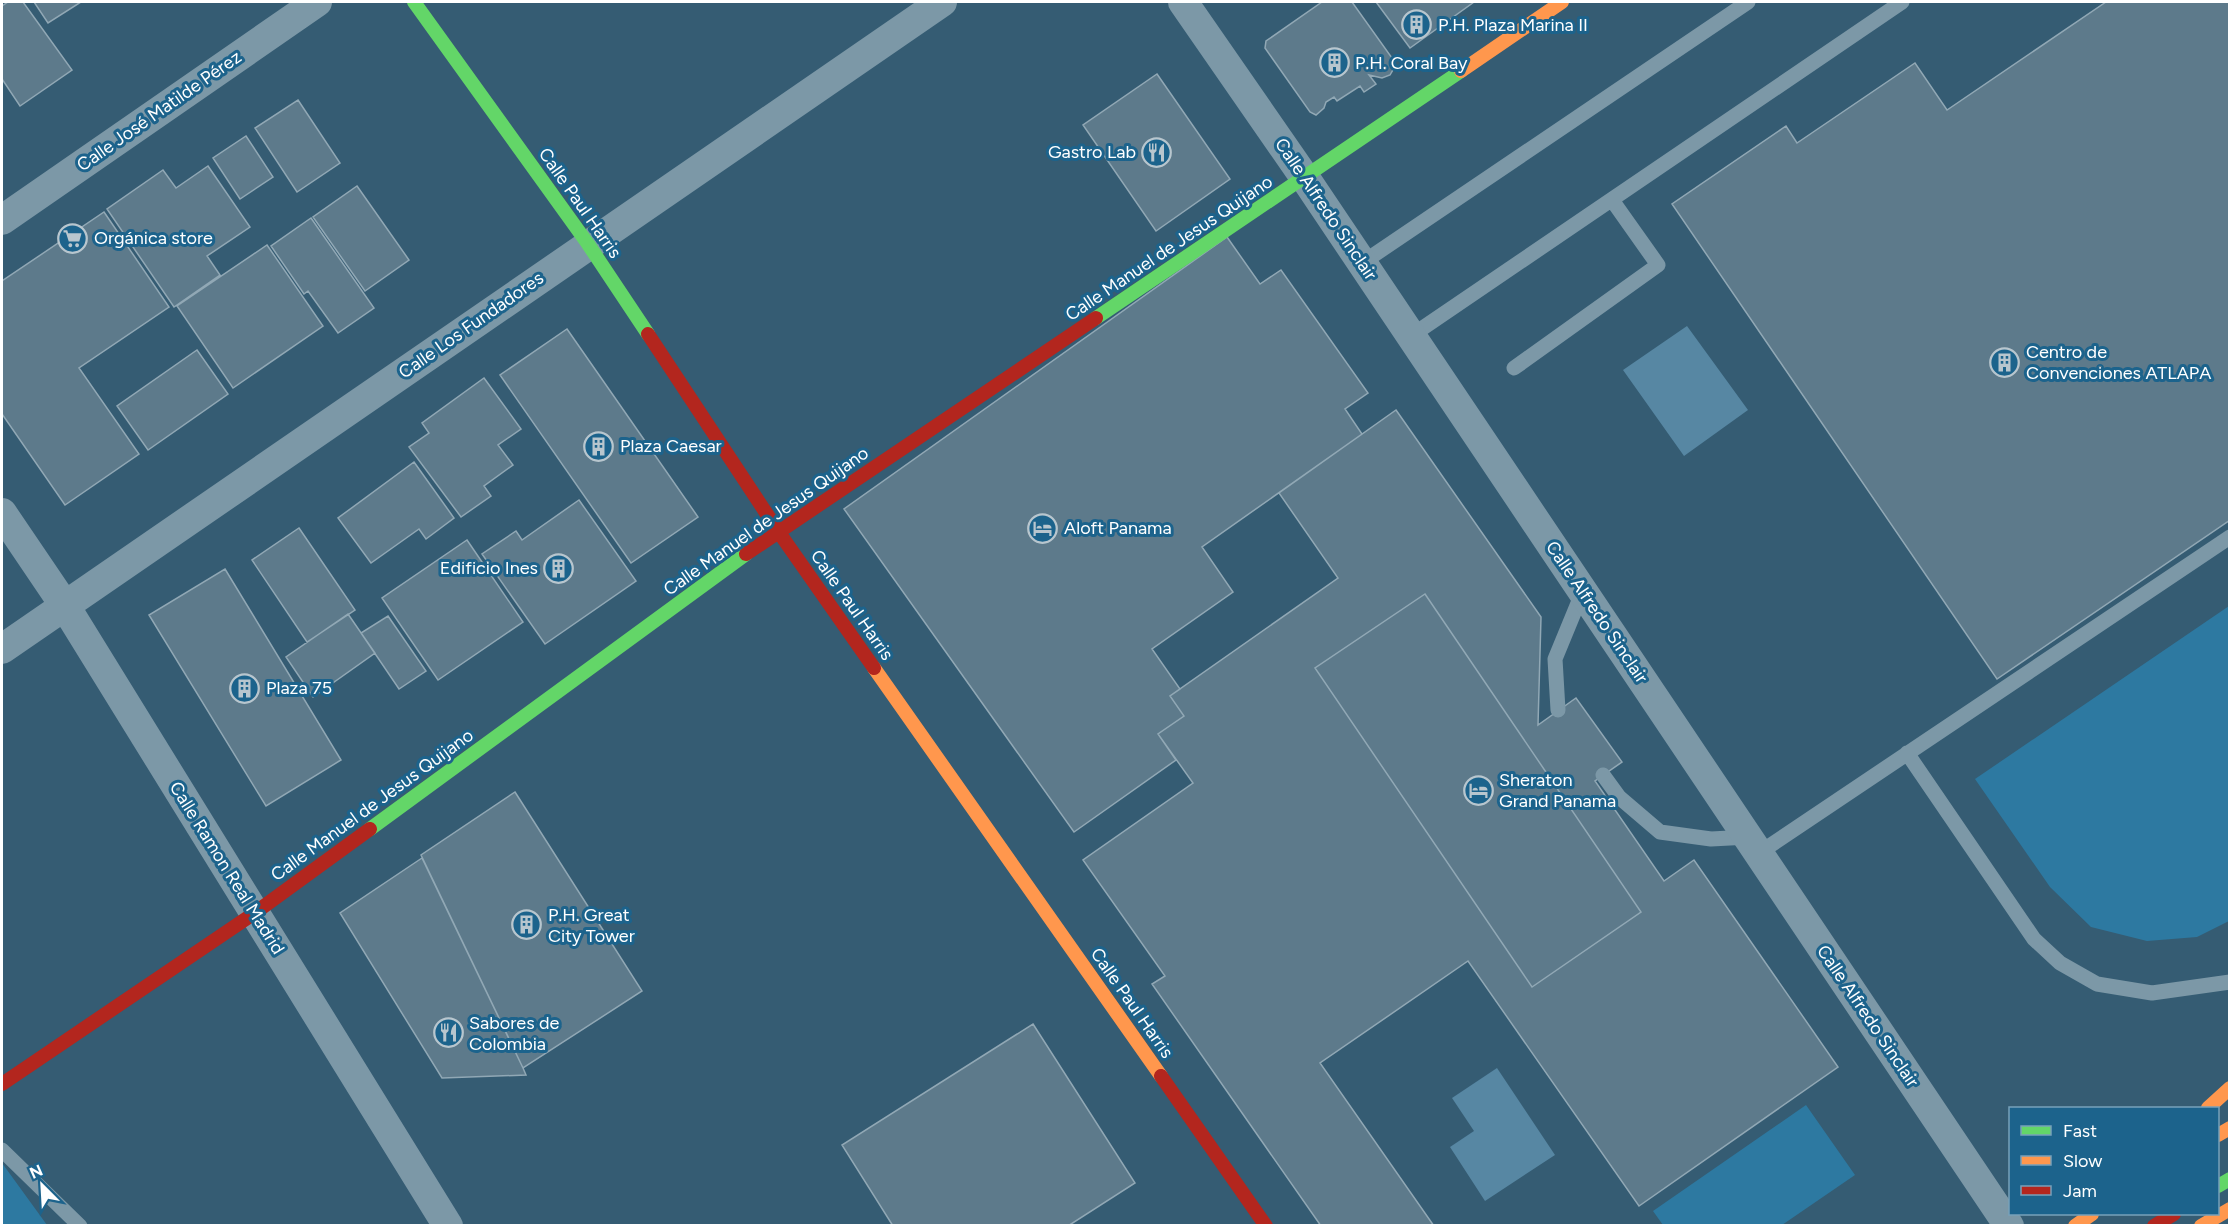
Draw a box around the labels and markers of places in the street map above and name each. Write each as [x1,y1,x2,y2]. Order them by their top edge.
building icon: P.H. Plaza Marina II [1401,9,1433,41]
place label: P.H. Plaza Marina II [1438,14,1588,36]
building icon: P.H. Coral Bay [1318,47,1350,79]
place label: P.H. Coral Bay [1355,52,1468,74]
restaurant icon: Gastro Lab [1141,136,1173,168]
place label: Gastro Lab [1048,141,1136,163]
supermarket icon: Orgánica store [57,222,89,254]
place label: Orgánica store [94,227,213,249]
place label: Centro de Convenciones ATLAPA [2026,341,2211,384]
building icon: Centro de Convenciones ATLAPA [1989,346,2021,378]
building icon: Plaza Caesar [583,430,615,462]
place label: Plaza Caesar [620,435,722,457]
hotel icon: Aloft Panama [1027,512,1059,544]
place label: Aloft Panama [1064,517,1172,539]
building icon: Edificio Ines [543,552,575,584]
place label: Edificio Ines [440,557,538,579]
building icon: Plaza 75 [229,672,261,704]
place label: Plaza 75 [266,677,332,699]
place label: Sheraton Grand Panama [1499,769,1616,812]
hotel icon: Sheraton Grand Panama [1462,774,1494,806]
place label: P.H. Great City Tower [548,904,635,947]
building icon: P.H. Great City Tower [511,909,543,941]
place label: Sabores de Colombia [469,1012,560,1055]
restaurant icon: Sabores de Colombia [432,1017,464,1049]

